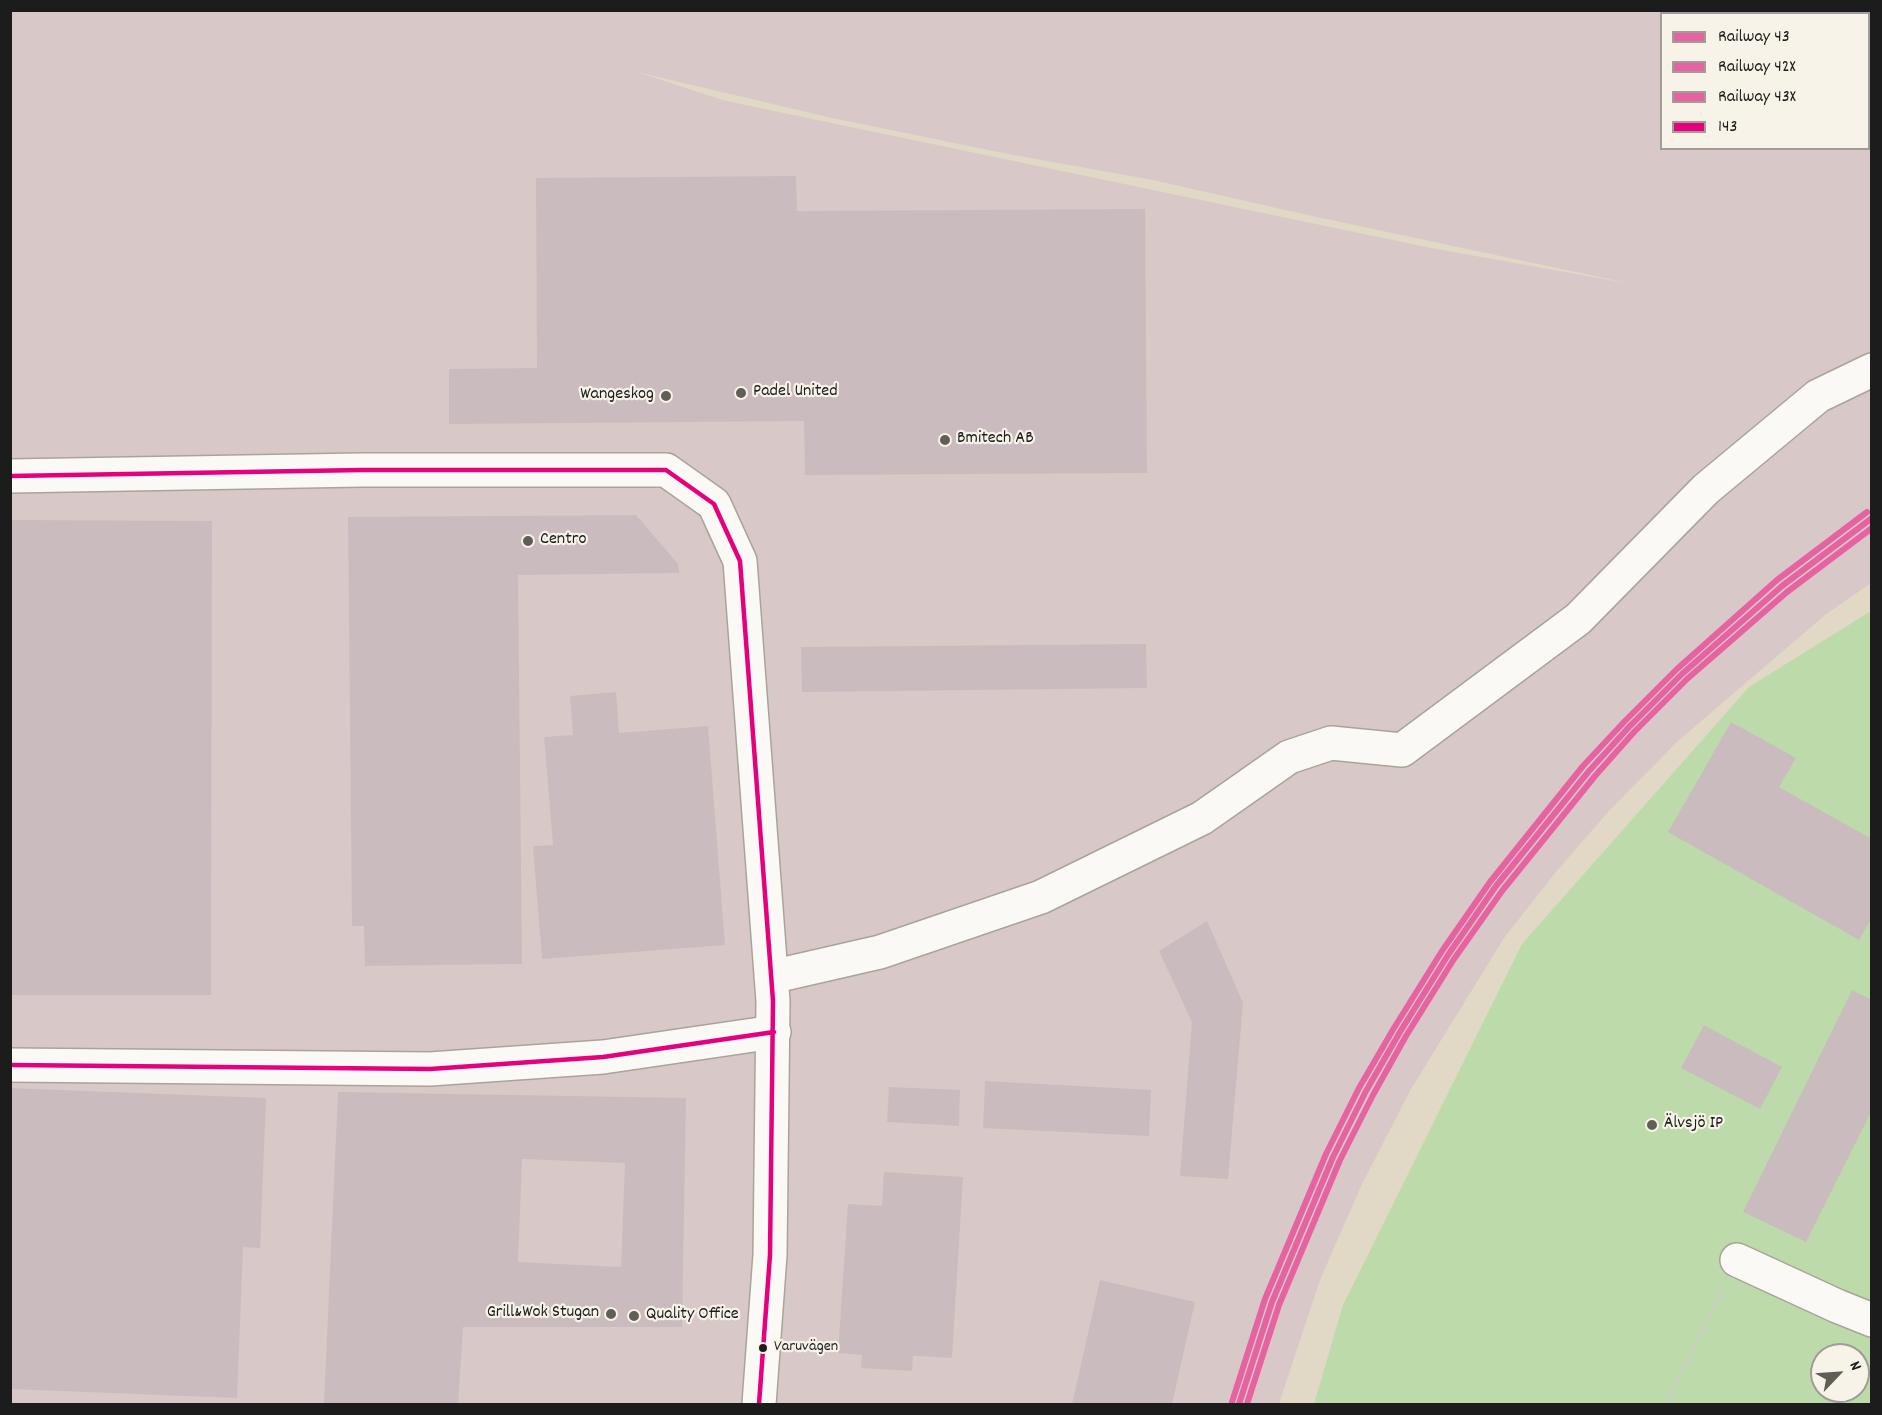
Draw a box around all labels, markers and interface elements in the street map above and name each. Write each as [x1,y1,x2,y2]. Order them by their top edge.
legend [1660,12,1870,150]
text: Railway 43 [1718,25,1790,50]
text: Railway 42X [1718,55,1796,80]
text: Railway 43X [1718,85,1796,110]
text: 143 [1718,115,1737,140]
place label: Padel United [753,382,838,404]
place label: Wangeskog [580,385,654,407]
marker: Padel United [734,386,748,400]
marker: Wangeskog [659,389,673,403]
place label: Bmitech AB [957,429,1034,451]
marker: Bmitech AB [938,433,952,447]
place label: Centro [540,530,586,552]
marker: Centro [521,534,535,548]
place label: Älvsjö IP [1664,1114,1723,1136]
marker: Älvsjö IP [1645,1118,1659,1132]
place label: Grill&Wok Stugan [487,1303,599,1325]
place label: Quality Office [646,1305,739,1327]
marker: Grill&Wok Stugan [604,1307,618,1321]
marker: Quality Office [627,1309,641,1323]
place label: Varuvägen [774,1338,838,1358]
marker: Varuvägen [757,1342,769,1354]
north arrow [1810,1343,1870,1403]
text: N [1843,1358,1867,1374]

